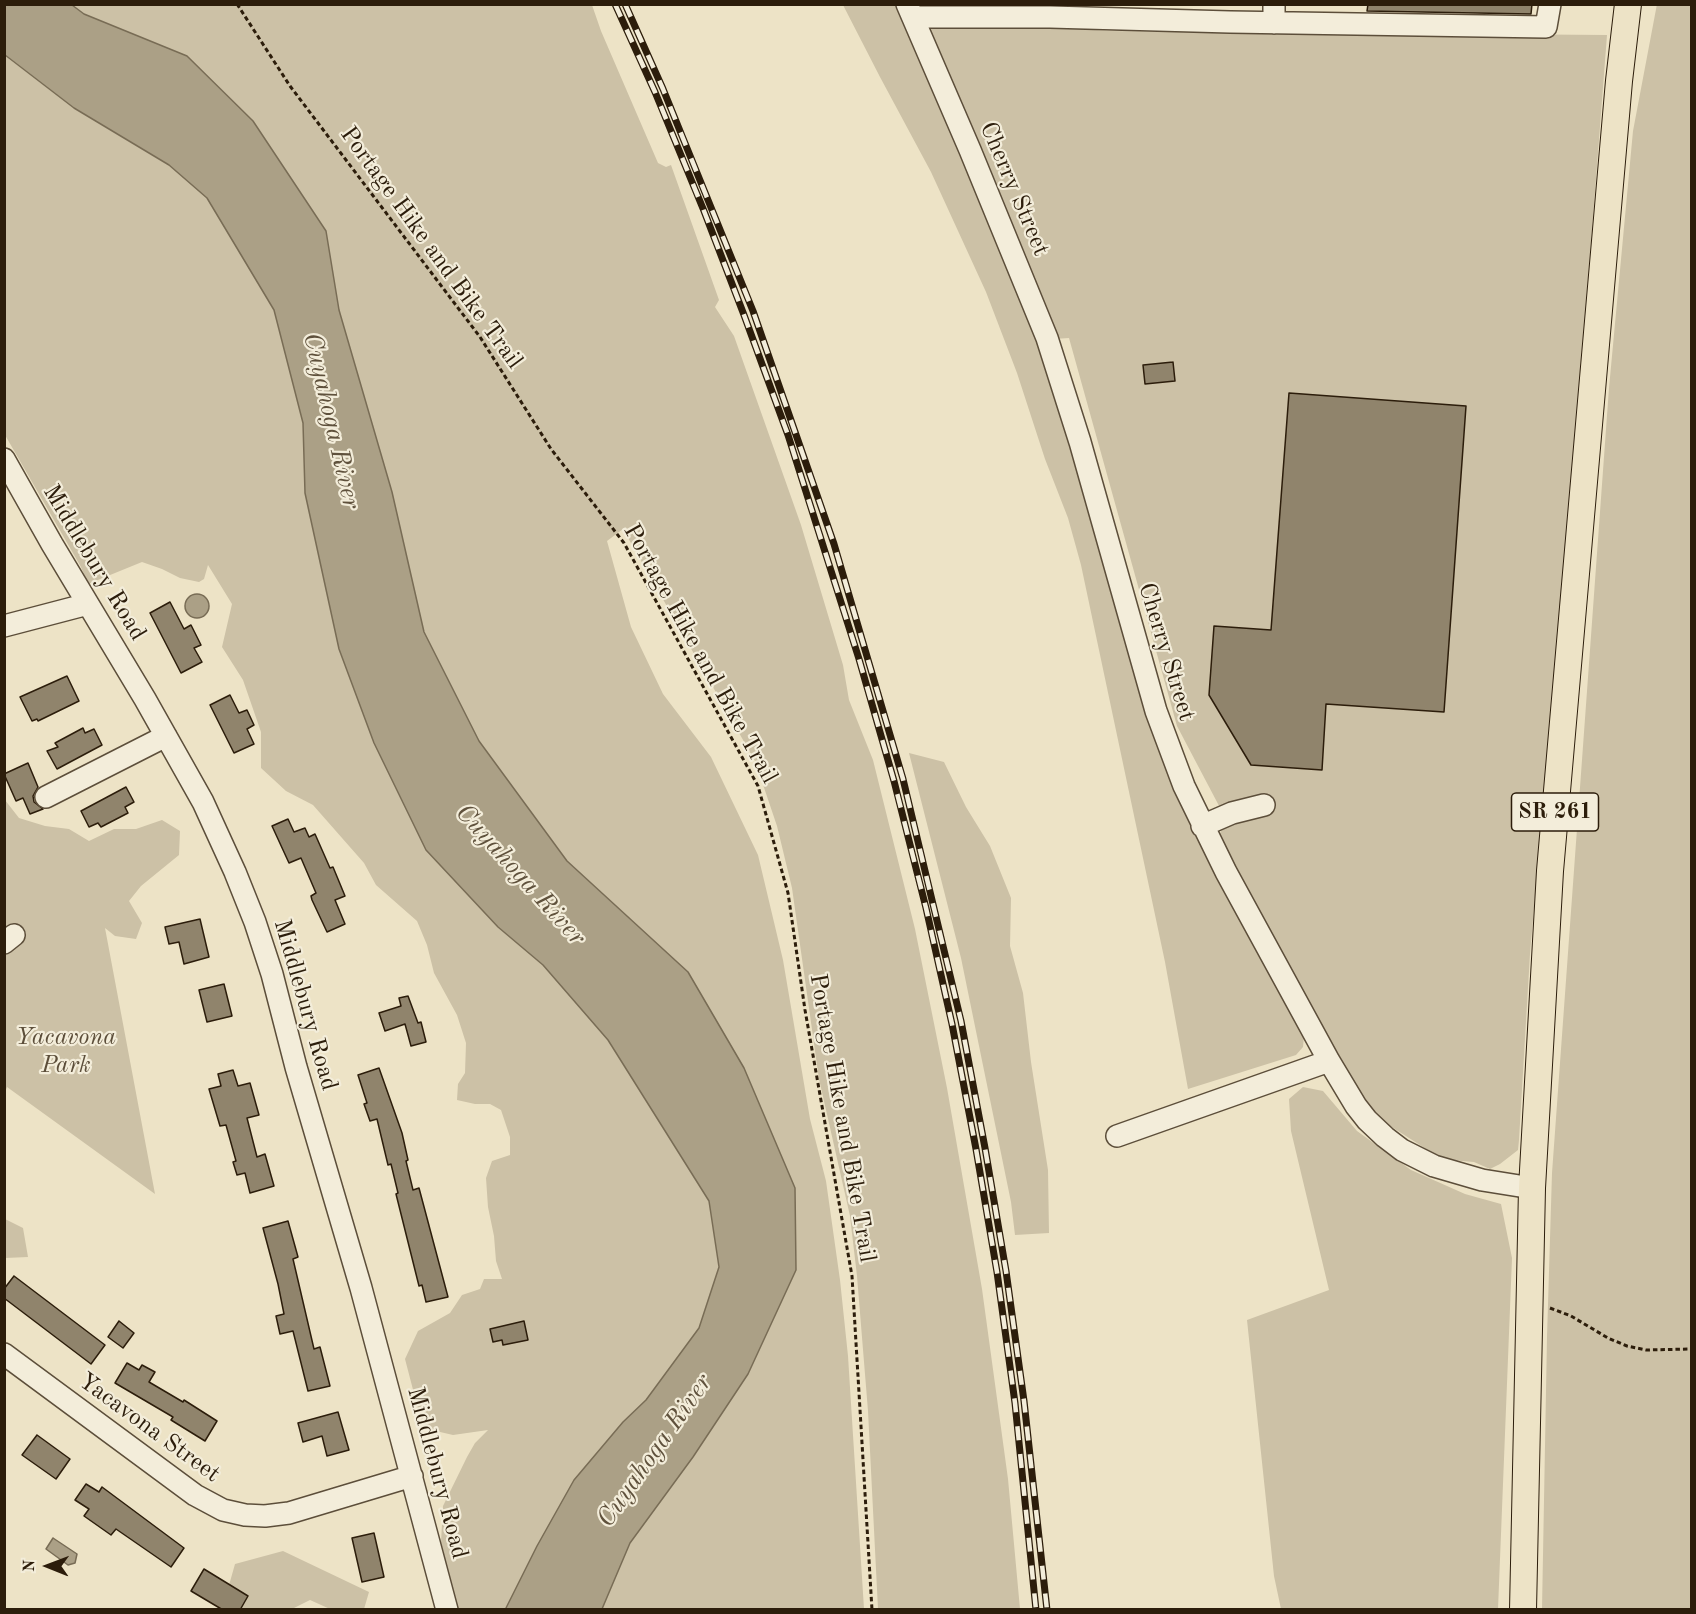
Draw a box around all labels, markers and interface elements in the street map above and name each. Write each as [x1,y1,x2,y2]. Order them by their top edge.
street label: Cherry Street [973,118,1055,260]
street label: Portage Hike and Bike Trail [333,121,529,375]
water label: Cuyahoga River [296,330,366,512]
street label: Middlebury Road [36,480,152,646]
street label: Portage Hike and Bike Trail [616,519,784,789]
street label: Cherry Street [1131,579,1201,725]
road number: SR 261 [1512,793,1598,831]
water label: Cuyahoga River [448,798,592,952]
street label: Middlebury Road [267,916,343,1094]
street label: Portage Hike and Bike Trail [802,971,882,1265]
park label: Yacavona Park [16,1024,116,1080]
street label: Yacavona Street [73,1367,225,1489]
water label: Cuyahoga River [591,1368,719,1534]
street label: Middlebury Road [400,1384,474,1562]
north arrow [18,1536,78,1596]
text: N [22,1559,38,1572]

